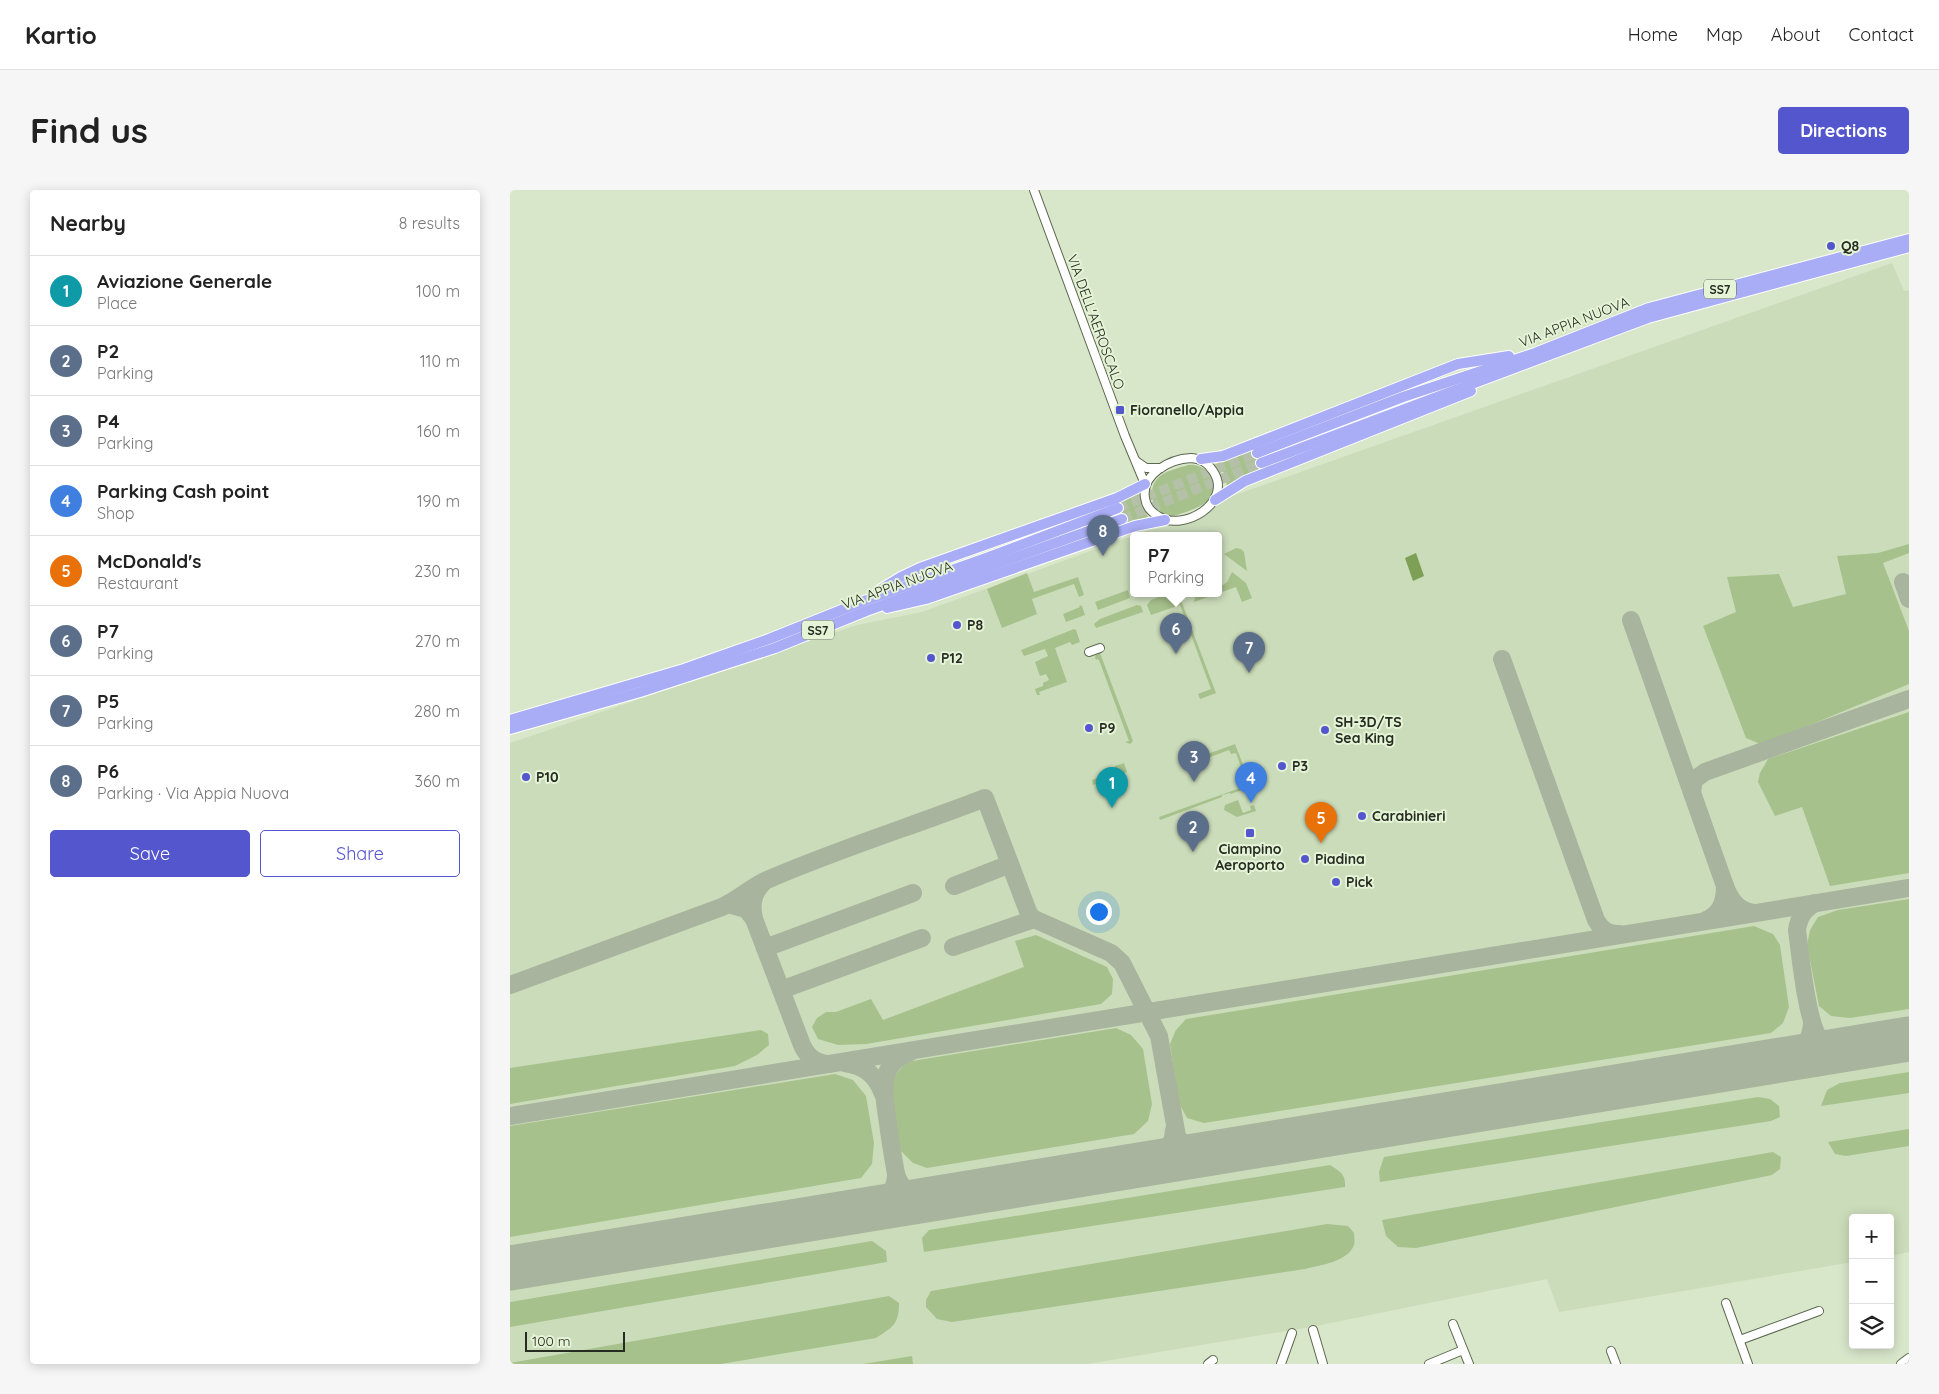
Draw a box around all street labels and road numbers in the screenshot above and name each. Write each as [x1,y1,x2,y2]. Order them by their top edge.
street label: VIA DELL'AEROSCALO [1063,252,1129,392]
road number: SS7 [1704,280,1736,298]
street label: VIA APPIA NUOVA [1516,293,1632,351]
street label: VIA APPIA NUOVA [839,557,955,613]
road number: SS7 [802,620,834,640]

